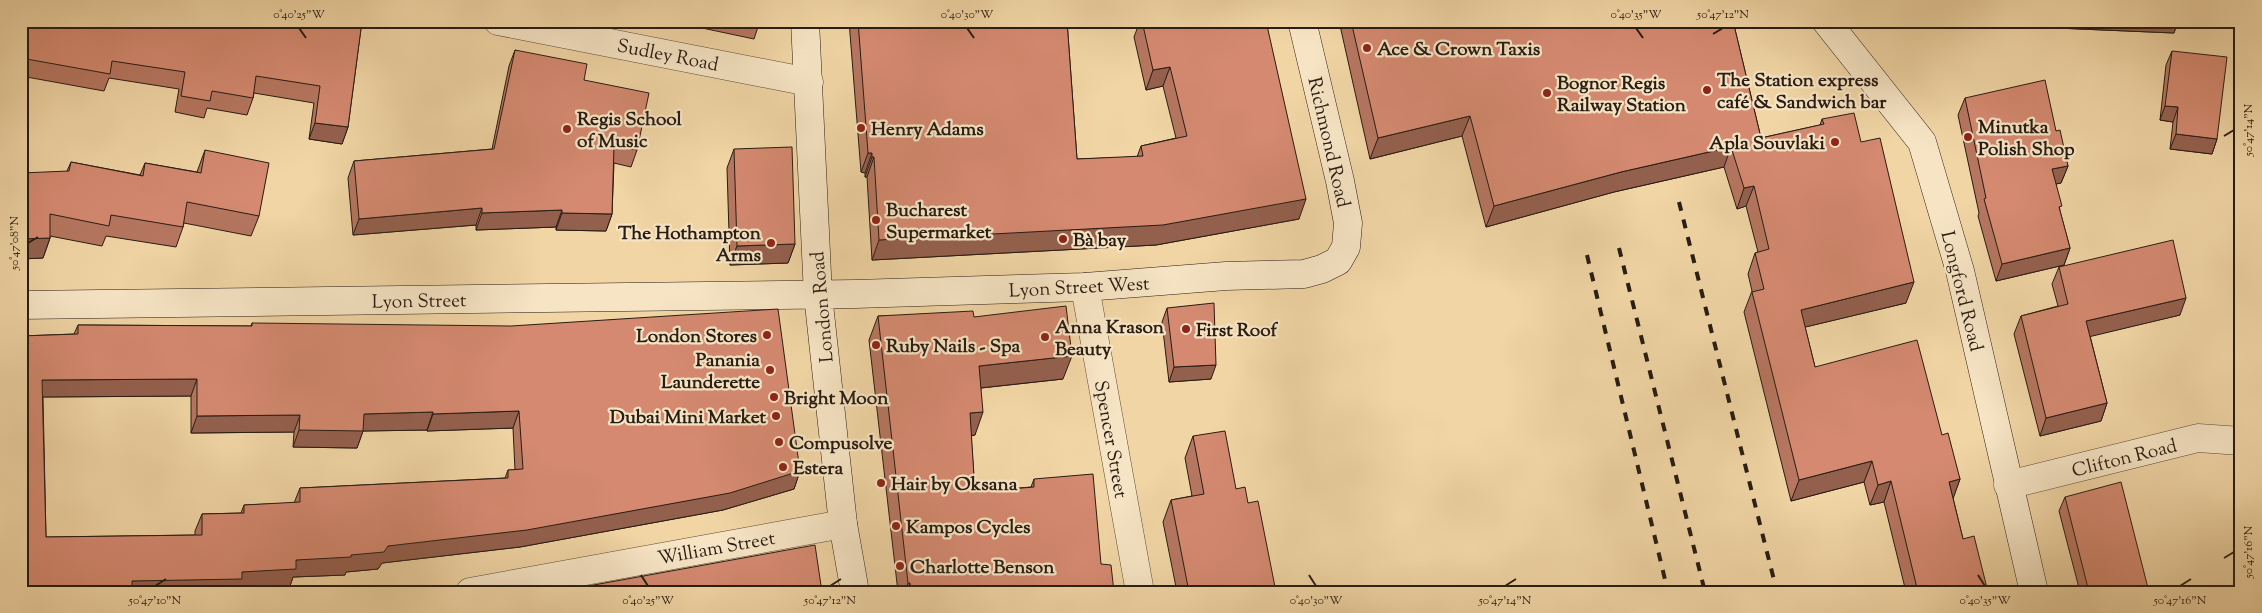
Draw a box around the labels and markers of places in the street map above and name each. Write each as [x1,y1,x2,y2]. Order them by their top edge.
place label: Ace & Crown Taxis [1377,37,1541,64]
marker: Ace & Crown Taxis [1361,42,1373,54]
place label: The Station express café & Sandwich bar [1717,68,1887,117]
place label: Bognor Regis Railway Station [1557,71,1687,120]
marker: The Station express café & Sandwich bar [1701,84,1713,96]
marker: Bognor Regis Railway Station [1541,87,1553,99]
place label: Regis School of Music [577,107,683,156]
place label: Minutka Polish Shop [1978,115,2075,164]
place label: Henry Adams [871,117,984,144]
marker: Henry Adams [855,122,867,134]
marker: Regis School of Music [561,123,573,135]
place label: Apla Souvlaki [1709,131,1826,158]
marker: Minutka Polish Shop [1962,131,1974,143]
marker: Apla Souvlaki [1829,136,1841,148]
place label: Bucharest Supermarket [886,198,992,247]
marker: Bucharest Supermarket [870,214,882,226]
place label: The Hothampton Arms [618,221,762,270]
place label: Bà bay [1073,228,1127,255]
marker: Bà bay [1057,233,1069,245]
marker: The Hothampton Arms [765,237,777,249]
place label: Anna Krason Beauty [1055,315,1165,364]
place label: First Roof [1196,318,1279,345]
marker: First Roof [1180,323,1192,335]
place label: London Stores [636,324,758,351]
marker: London Stores [761,329,773,341]
marker: Anna Krason Beauty [1039,331,1051,343]
place label: Ruby Nails - Spa [886,334,1021,361]
marker: Ruby Nails - Spa [870,339,882,351]
place label: Panania Launderette [661,348,760,397]
marker: Panania Launderette [764,364,776,376]
place label: Bright Moon [784,386,889,413]
marker: Bright Moon [768,391,780,403]
place label: Dubai Mini Market [610,405,766,432]
marker: Dubai Mini Market [770,410,782,422]
place label: Compusolve [789,431,892,458]
marker: Compusolve [773,436,785,448]
place label: Estera [793,456,843,483]
marker: Estera [777,461,789,473]
place label: Hair by Oksana [891,472,1018,499]
marker: Hair by Oksana [875,477,887,489]
place label: Kampos Cycles [906,515,1031,542]
marker: Kampos Cycles [890,520,902,532]
place label: Charlotte Benson [910,555,1055,582]
marker: Charlotte Benson [894,560,906,572]

